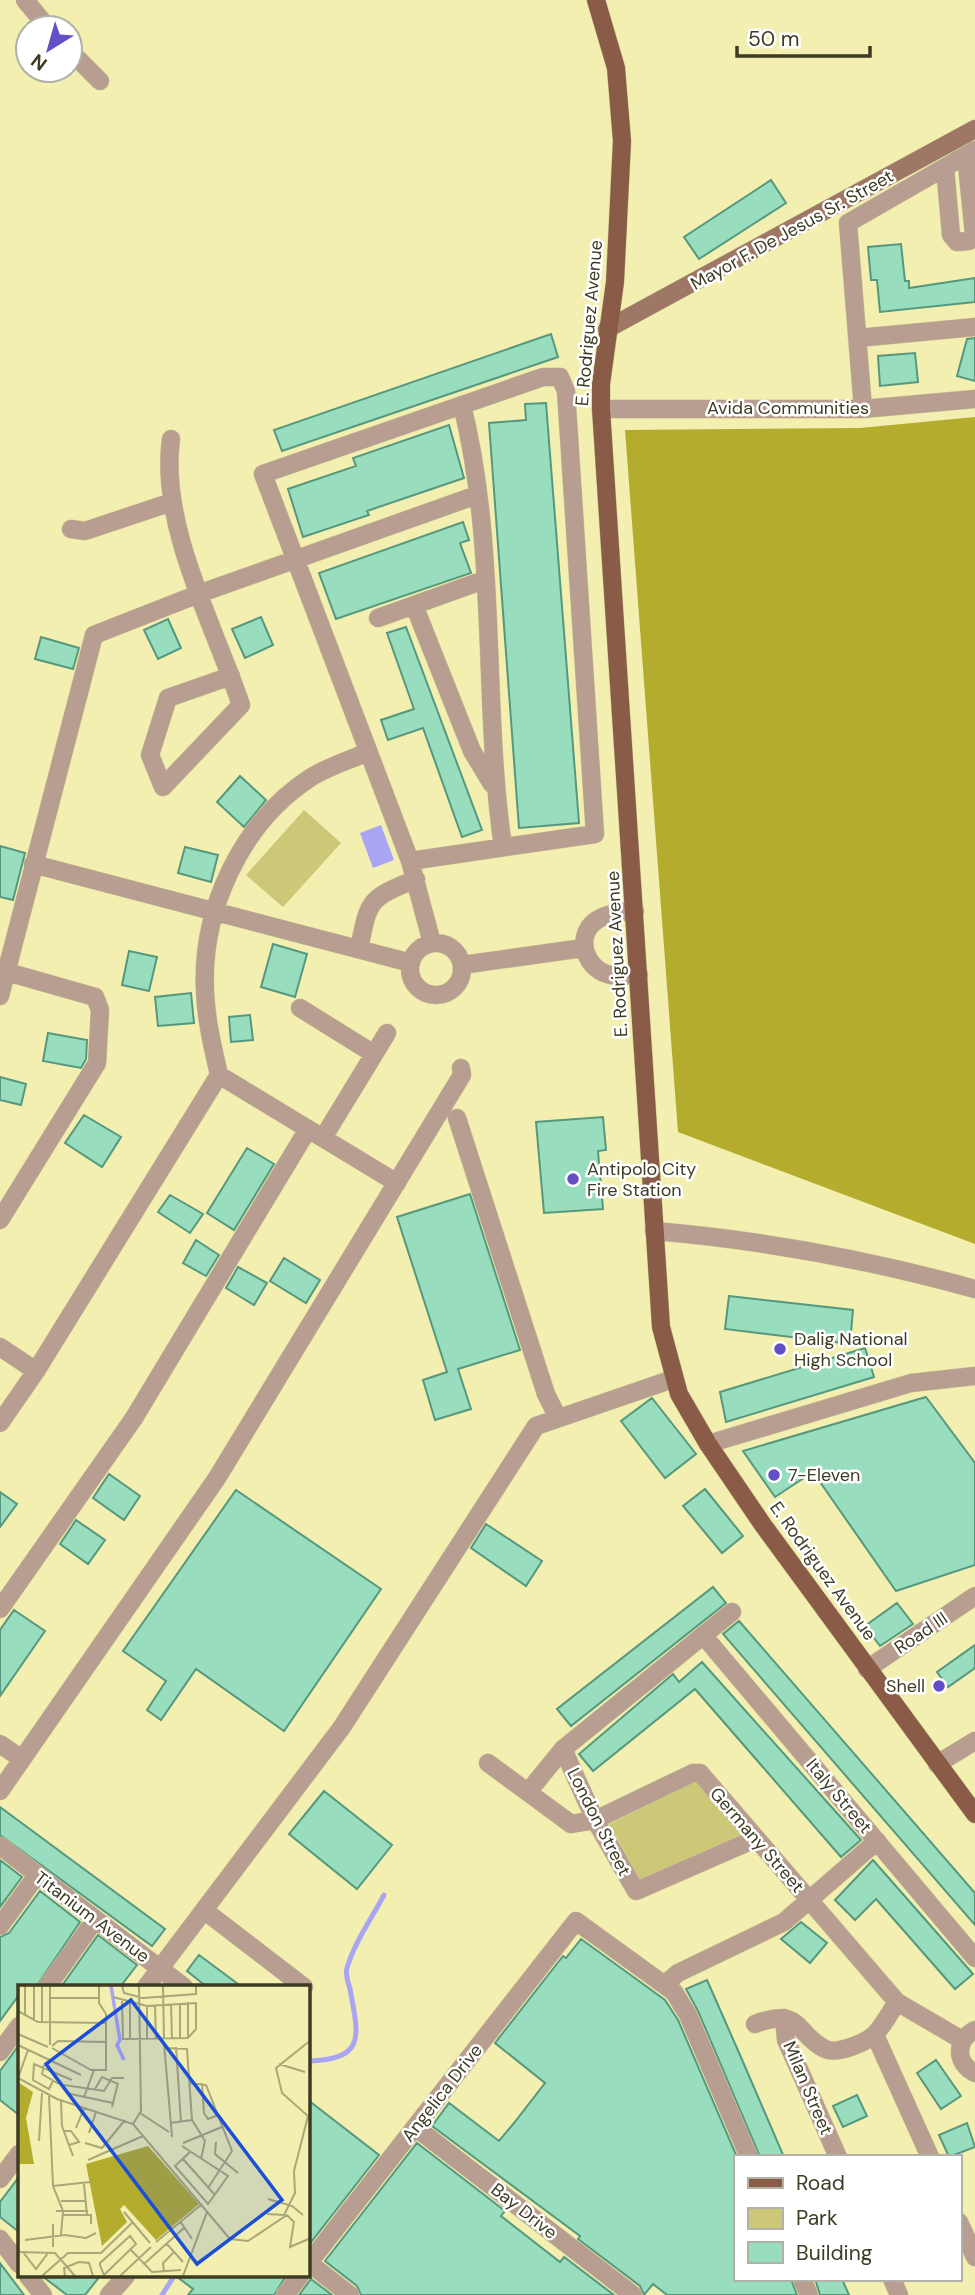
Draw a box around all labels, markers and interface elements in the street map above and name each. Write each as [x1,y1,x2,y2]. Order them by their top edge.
north arrow [14,14,84,84]
scale bar [737,14,870,58]
text: 50 m [748,25,799,53]
text: N [26,48,52,76]
street label: Mayor F. De Jesus Sr. Street [686,164,898,296]
street label: E. Rodriguez Avenue [570,239,608,407]
street label: Avida Communities [707,396,869,420]
street label: E. Rodriguez Avenue [601,870,633,1038]
place label: Antipolo City Fire Station [587,1157,696,1202]
marker: Antipolo City Fire Station [565,1171,581,1187]
place label: Dalig National High School [794,1327,908,1372]
marker: Dalig National High School [772,1341,788,1357]
place label: 7-Eleven [788,1463,860,1487]
marker: 7-Eleven [766,1467,782,1483]
street label: E. Rodriguez Avenue [764,1497,882,1645]
street label: Road III [890,1606,952,1660]
place label: Shell [886,1674,925,1698]
marker: Shell [931,1678,947,1694]
street label: Italy Street [801,1753,877,1839]
street label: London Street [561,1764,637,1880]
street label: Germany Street [705,1782,809,1898]
street label: Titanium Avenue [30,1866,154,1968]
inset map [18,1985,310,2278]
street label: Milan Street [778,2038,838,2138]
street label: Angelica Drive [396,2039,488,2147]
legend [734,2155,961,2281]
text: Road [796,2169,845,2197]
street label: Bay Drive [486,2178,562,2244]
text: Park [796,2204,838,2232]
text: Building [796,2239,873,2267]

